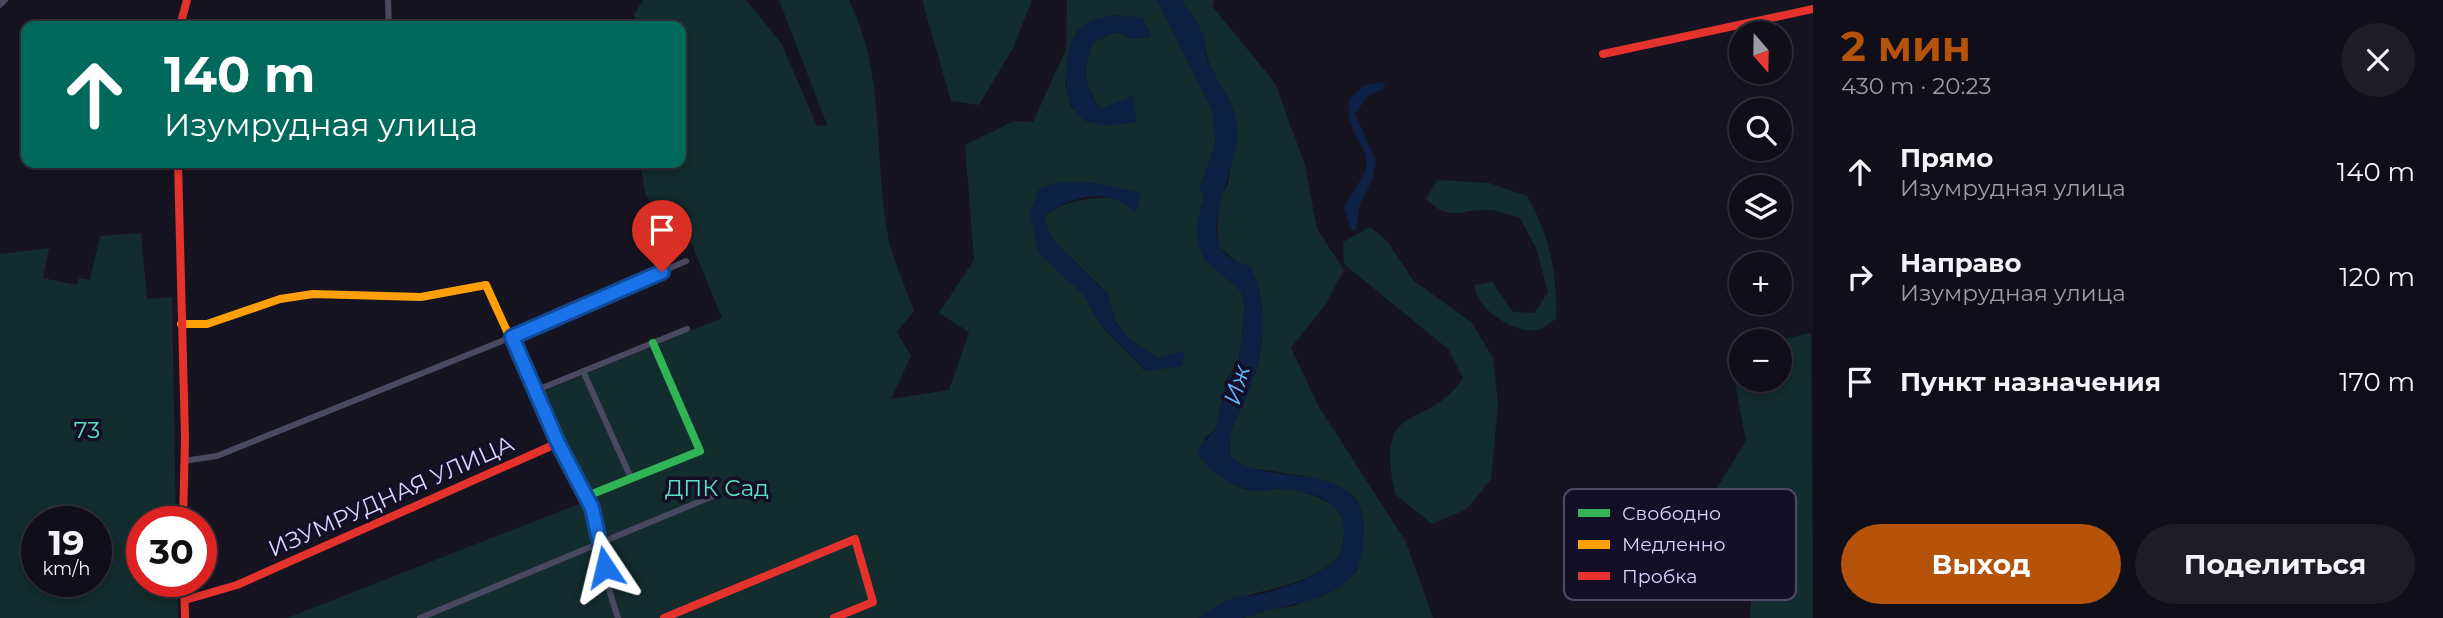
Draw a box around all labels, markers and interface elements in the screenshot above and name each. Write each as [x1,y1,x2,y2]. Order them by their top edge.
text: 2 мин [1841,20,1971,72]
north arrow [1729,21,1792,84]
map controls [1729,21,1792,392]
button: close [2341,23,2415,97]
text: 140 m [164,45,316,104]
icon: ahead [49,49,140,140]
text: 430 m · 20:23 [1841,72,1992,100]
button: search [1729,98,1792,161]
text: Изумрудная улица [164,105,478,144]
text: Прямо [1900,142,1993,174]
icon: ahead [1841,153,1879,191]
text: 140 m [2337,156,2415,188]
text: Изумрудная улица [1900,174,2126,202]
button: layers [1729,175,1792,238]
pin [632,200,692,272]
icon: arrive [643,211,681,249]
text: Направо [1900,247,2021,279]
button: + [1729,252,1792,315]
icon: right [1841,258,1879,296]
text: 120 m [2339,261,2415,293]
text: Изумрудная улица [1900,279,2126,307]
button: − [1729,329,1792,392]
water label: Иж [1217,361,1256,408]
icon: arrive [1841,363,1879,401]
text: Пункт назначения [1900,366,2161,398]
text: 170 m [2339,366,2415,398]
park label: 73 [74,416,100,444]
street label: ИЗУМРУДНАЯ УЛИЦА [264,429,518,563]
park label: ДПК Сад [665,474,769,502]
legend [1564,489,1796,600]
text: Свободно [1622,502,1721,525]
speed limit sign: 30 [126,506,217,597]
text: 19 [48,521,85,564]
button: Выход [1841,524,2121,604]
button: Поделиться [2135,524,2415,604]
position arrow [568,530,642,604]
text: Медленно [1622,533,1726,556]
text: km/h [42,558,91,580]
text: Пробка [1622,565,1697,588]

